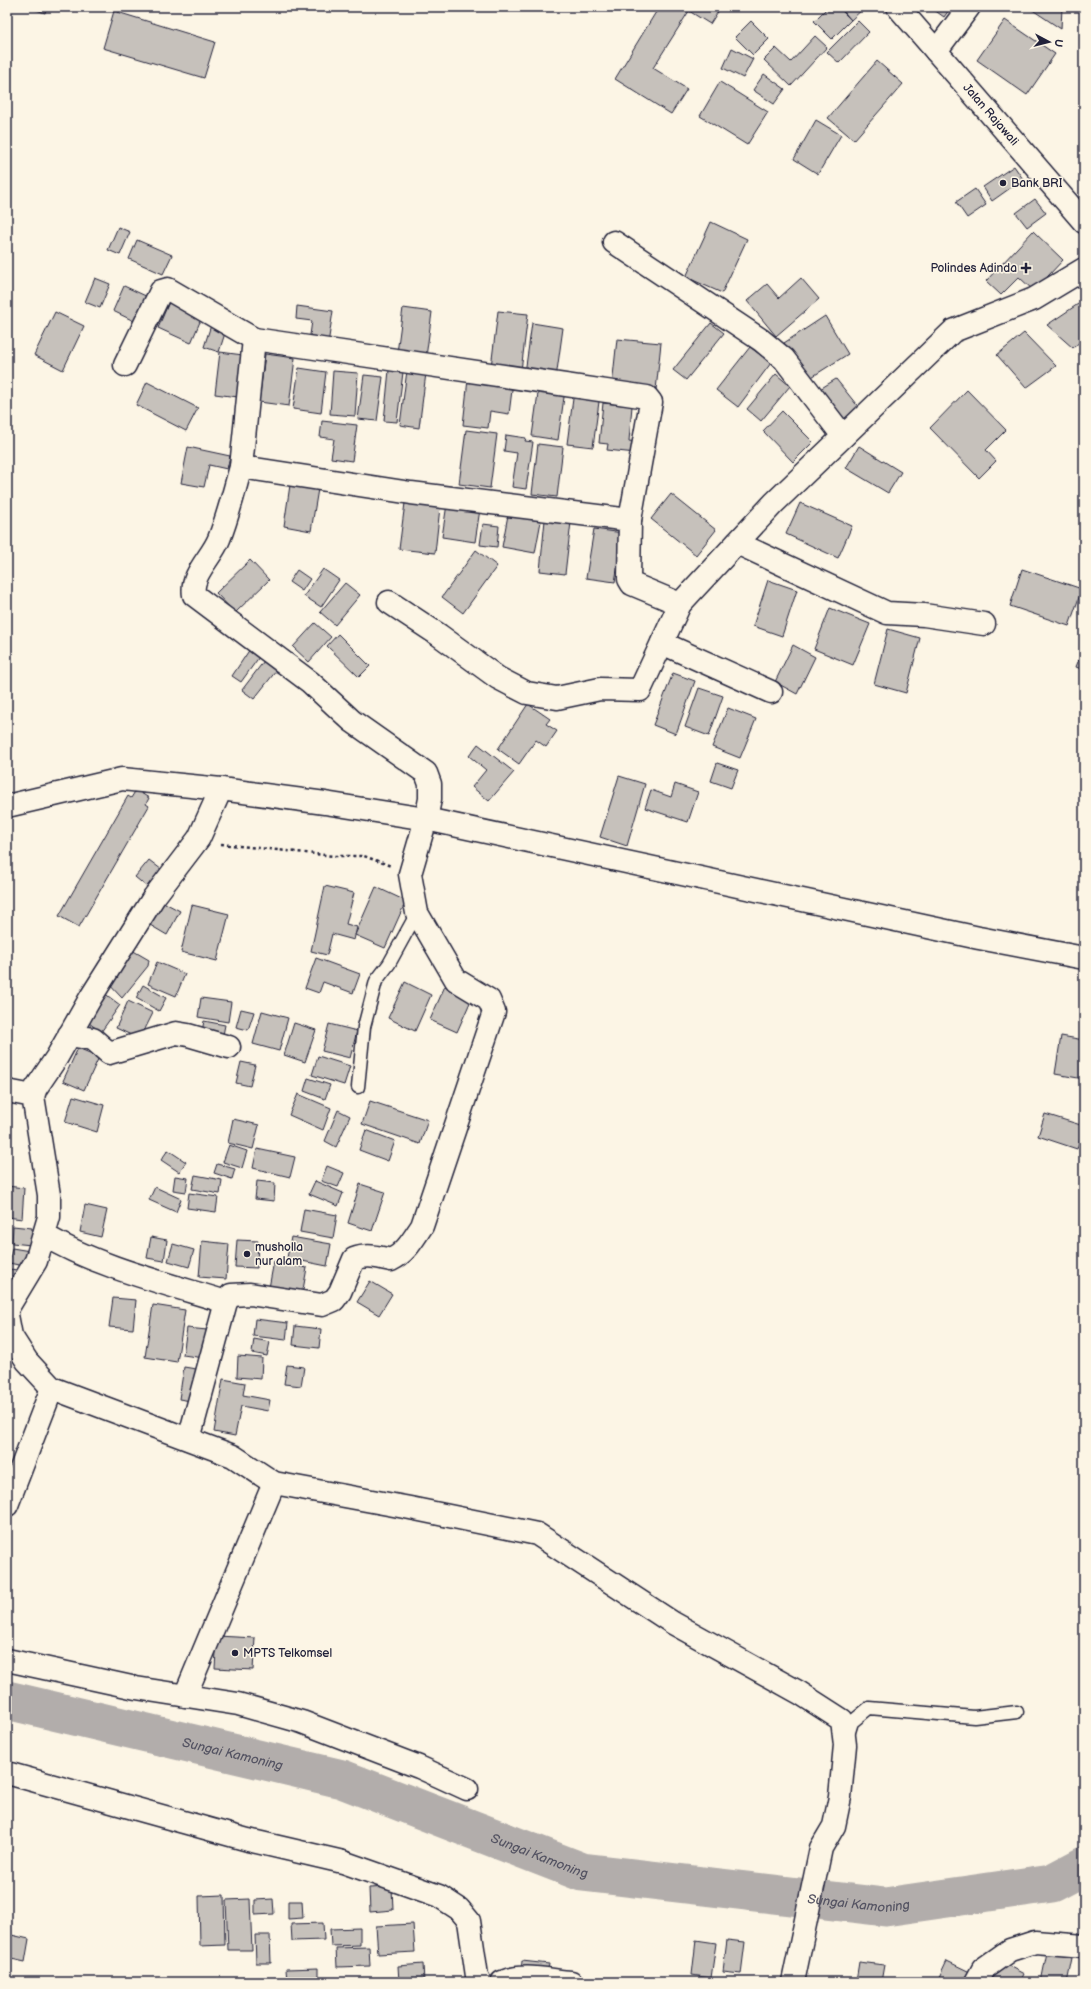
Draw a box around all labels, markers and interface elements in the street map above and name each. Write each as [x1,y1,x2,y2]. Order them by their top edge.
north arrow [1029,22,1069,62]
text: U [1051,38,1065,48]
street label: Jalan Rajawali [959,80,1022,149]
place label: Bank BRI [1011,176,1063,191]
marker: Bank BRI [998,178,1008,188]
place label: Polindes Adinda [930,261,1017,276]
marker: Polindes Adinda [1020,262,1032,274]
place label: musholla nur alam [255,1240,303,1269]
marker: musholla nur alam [242,1249,252,1259]
place label: MPTS Telkomsel [243,1646,332,1661]
marker: MPTS Telkomsel [230,1648,240,1658]
water label: Sungai Kamoning [181,1735,285,1774]
water label: Sungai Kamoning [488,1830,589,1882]
water label: Sungai Kamoning [806,1891,911,1916]

